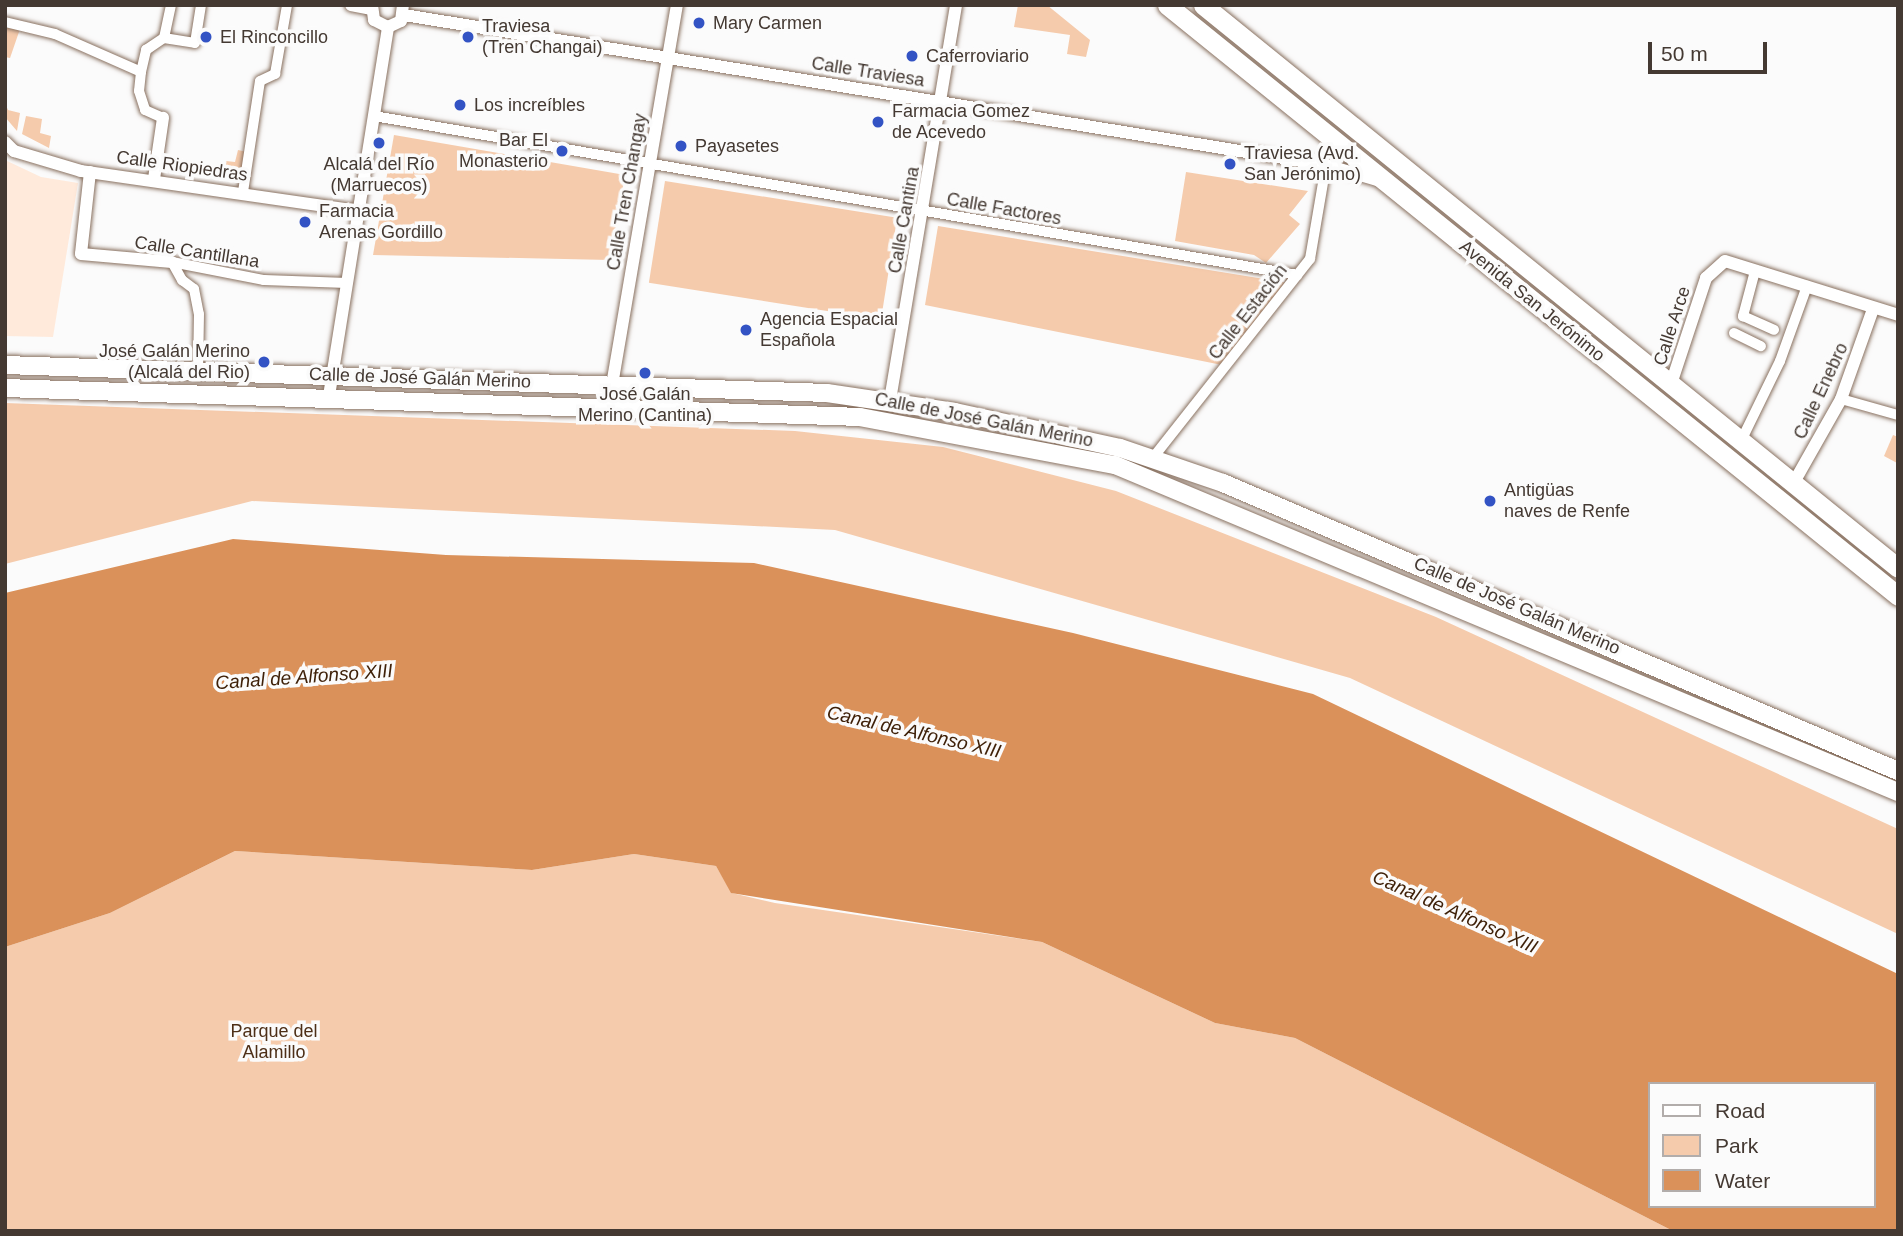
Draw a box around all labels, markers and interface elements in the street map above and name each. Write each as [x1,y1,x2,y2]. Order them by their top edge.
place label: Mary Carmen [713,12,822,34]
marker: Mary Carmen [691,15,707,31]
place label: Traviesa (Tren Changai) [482,16,602,58]
place label: El Rinconcillo [220,26,328,48]
scale bar [1651,28,1770,72]
marker: El Rinconcillo [198,29,214,45]
marker: Traviesa (Tren Changai) [460,29,476,45]
text: 50 m [1661,42,1708,65]
place label: Caferroviario [926,45,1029,67]
marker: Caferroviario [904,48,920,64]
street label: Calle Traviesa [810,52,926,92]
place label: Los increíbles [474,94,585,116]
marker: Los increíbles [452,97,468,113]
place label: Farmacia Gomez de Acevedo [892,101,1030,144]
street label: Calle Tren Changay [603,112,651,272]
marker: Farmacia Gomez de Acevedo [870,114,886,130]
place label: Bar El Monasterio [459,130,548,172]
marker: Alcalá del Río (Marruecos) [371,135,387,151]
place label: Payasetes [695,135,779,157]
marker: Payasetes [673,138,689,154]
marker: Bar El Monasterio [554,143,570,159]
place label: Traviesa (Avd. San Jerónimo) [1244,143,1361,186]
street label: Calle Riopiedras [115,146,249,186]
place label: Alcalá del Río (Marruecos) [323,154,435,196]
marker: Traviesa (Avd. San Jerónimo) [1222,156,1238,172]
street label: Calle Cantina [884,165,924,275]
street label: Calle Factores [945,188,1063,230]
place label: Farmacia Arenas Gordillo [319,201,443,244]
marker: Farmacia Arenas Gordillo [297,214,313,230]
street label: Calle Cantillana [133,231,261,273]
street label: Avenida San Jerónimo [1455,236,1609,366]
street label: Calle Estación [1204,260,1292,364]
street label: Calle Arce [1649,283,1695,369]
place label: Agencia Espacial Española [760,309,898,352]
marker: Agencia Espacial Española [738,322,754,338]
street label: Calle Enebro [1789,339,1853,443]
place label: José Galán Merino (Alcalá del Rio) [99,341,250,384]
marker: José Galán Merino (Alcalá del Rio) [256,354,272,370]
street label: Calle de José Galán Merino [309,363,531,393]
marker: José Galán Merino (Cantina) [637,365,653,381]
place label: José Galán Merino (Cantina) [578,384,712,426]
street label: Calle de José Galán Merino [873,388,1095,452]
place label: Antigüas naves de Renfe [1504,480,1630,522]
marker: Antigüas naves de Renfe [1482,493,1498,509]
street label: Calle de José Galán Merino [1411,553,1623,659]
water label: Canal de Alfonso XIII [214,659,394,695]
water label: Canal de Alfonso XIII [824,701,1004,763]
water label: Canal de Alfonso XIII [1369,865,1541,959]
park label: Parque del Alamillo [230,1021,318,1064]
legend [1647,1082,1875,1208]
text: Road [1715,1099,1765,1122]
text: Park [1715,1134,1758,1157]
text: Water [1715,1169,1770,1192]

